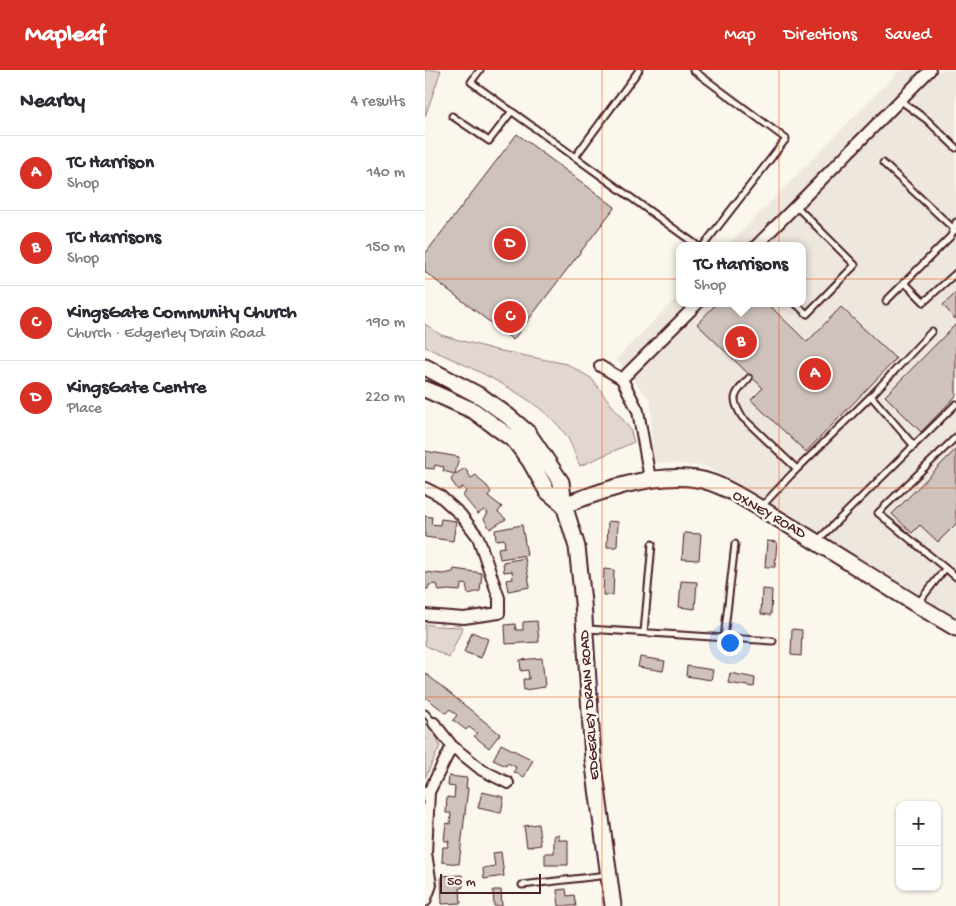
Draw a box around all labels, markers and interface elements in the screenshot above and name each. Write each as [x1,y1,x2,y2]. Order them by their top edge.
text: Mapleaf [25,21,105,50]
text: Map [724,25,756,46]
text: Directions [784,25,857,46]
text: Saved [885,25,931,46]
text: Nearby [20,90,85,115]
text: 4 results [350,93,405,112]
text: TC Harrison [67,152,154,175]
text: A [31,164,41,183]
text: 140 m [367,164,405,183]
text: Shop [67,175,99,194]
pin: D [494,225,526,263]
text: TC Harrisons [67,227,161,250]
text: B [32,239,40,258]
text: 150 m [366,239,405,258]
popup [676,242,806,307]
text: Shop [67,250,99,269]
text: TC Harrisons [694,254,788,277]
text: Shop [694,277,726,296]
pin: C [494,298,526,336]
text: KingsGate Community Church [67,302,297,325]
text: C [32,314,40,333]
text: 190 m [366,314,405,333]
pin: B [725,323,757,361]
text: Church · Edgerley Drain Road [67,325,265,344]
pin: A [799,355,831,393]
text: KingsGate Centre [67,377,206,400]
text: D [31,389,41,408]
text: 220 m [365,389,405,408]
text: Place [67,400,102,419]
street label: OXNEY ROAD [729,487,809,543]
street label: EDGERLEY DRAIN ROAD [576,629,604,780]
your location [717,630,743,656]
map controls [896,801,941,891]
button: + [896,801,941,846]
button: − [896,846,941,891]
scale bar [440,871,541,894]
text: 50 m [447,874,476,891]

